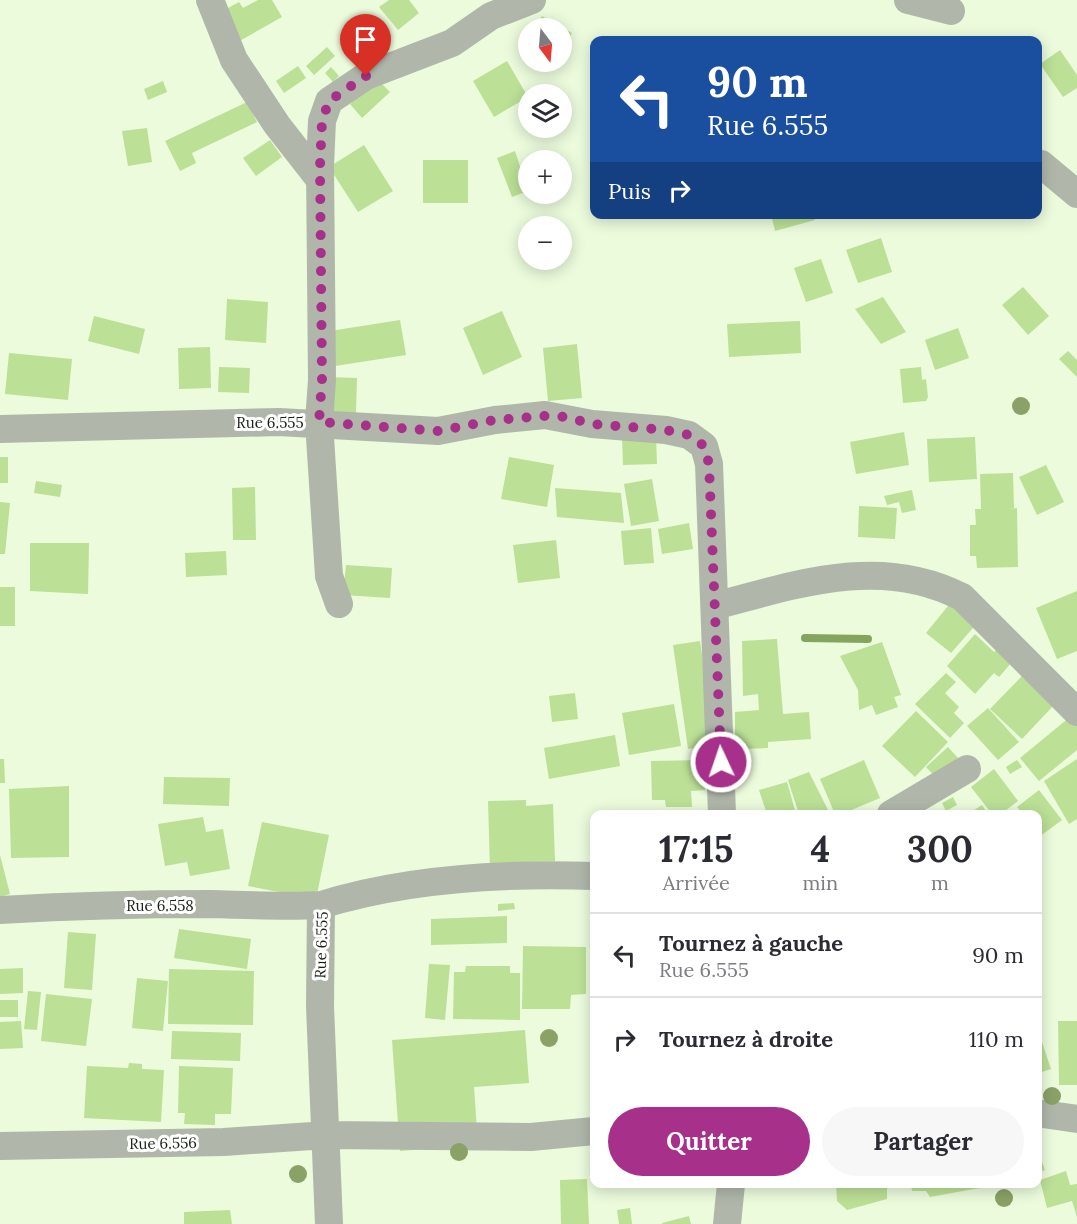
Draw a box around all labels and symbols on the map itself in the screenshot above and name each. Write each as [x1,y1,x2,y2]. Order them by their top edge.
pin [340,14,391,76]
north arrow [518,18,572,72]
street label: Rue 6.555 [236,413,304,432]
position arrow [689,730,753,794]
street label: Rue 6.558 [126,896,194,915]
street label: Rue 6.555 [310,911,332,979]
street label: Rue 6.556 [129,1133,197,1153]

